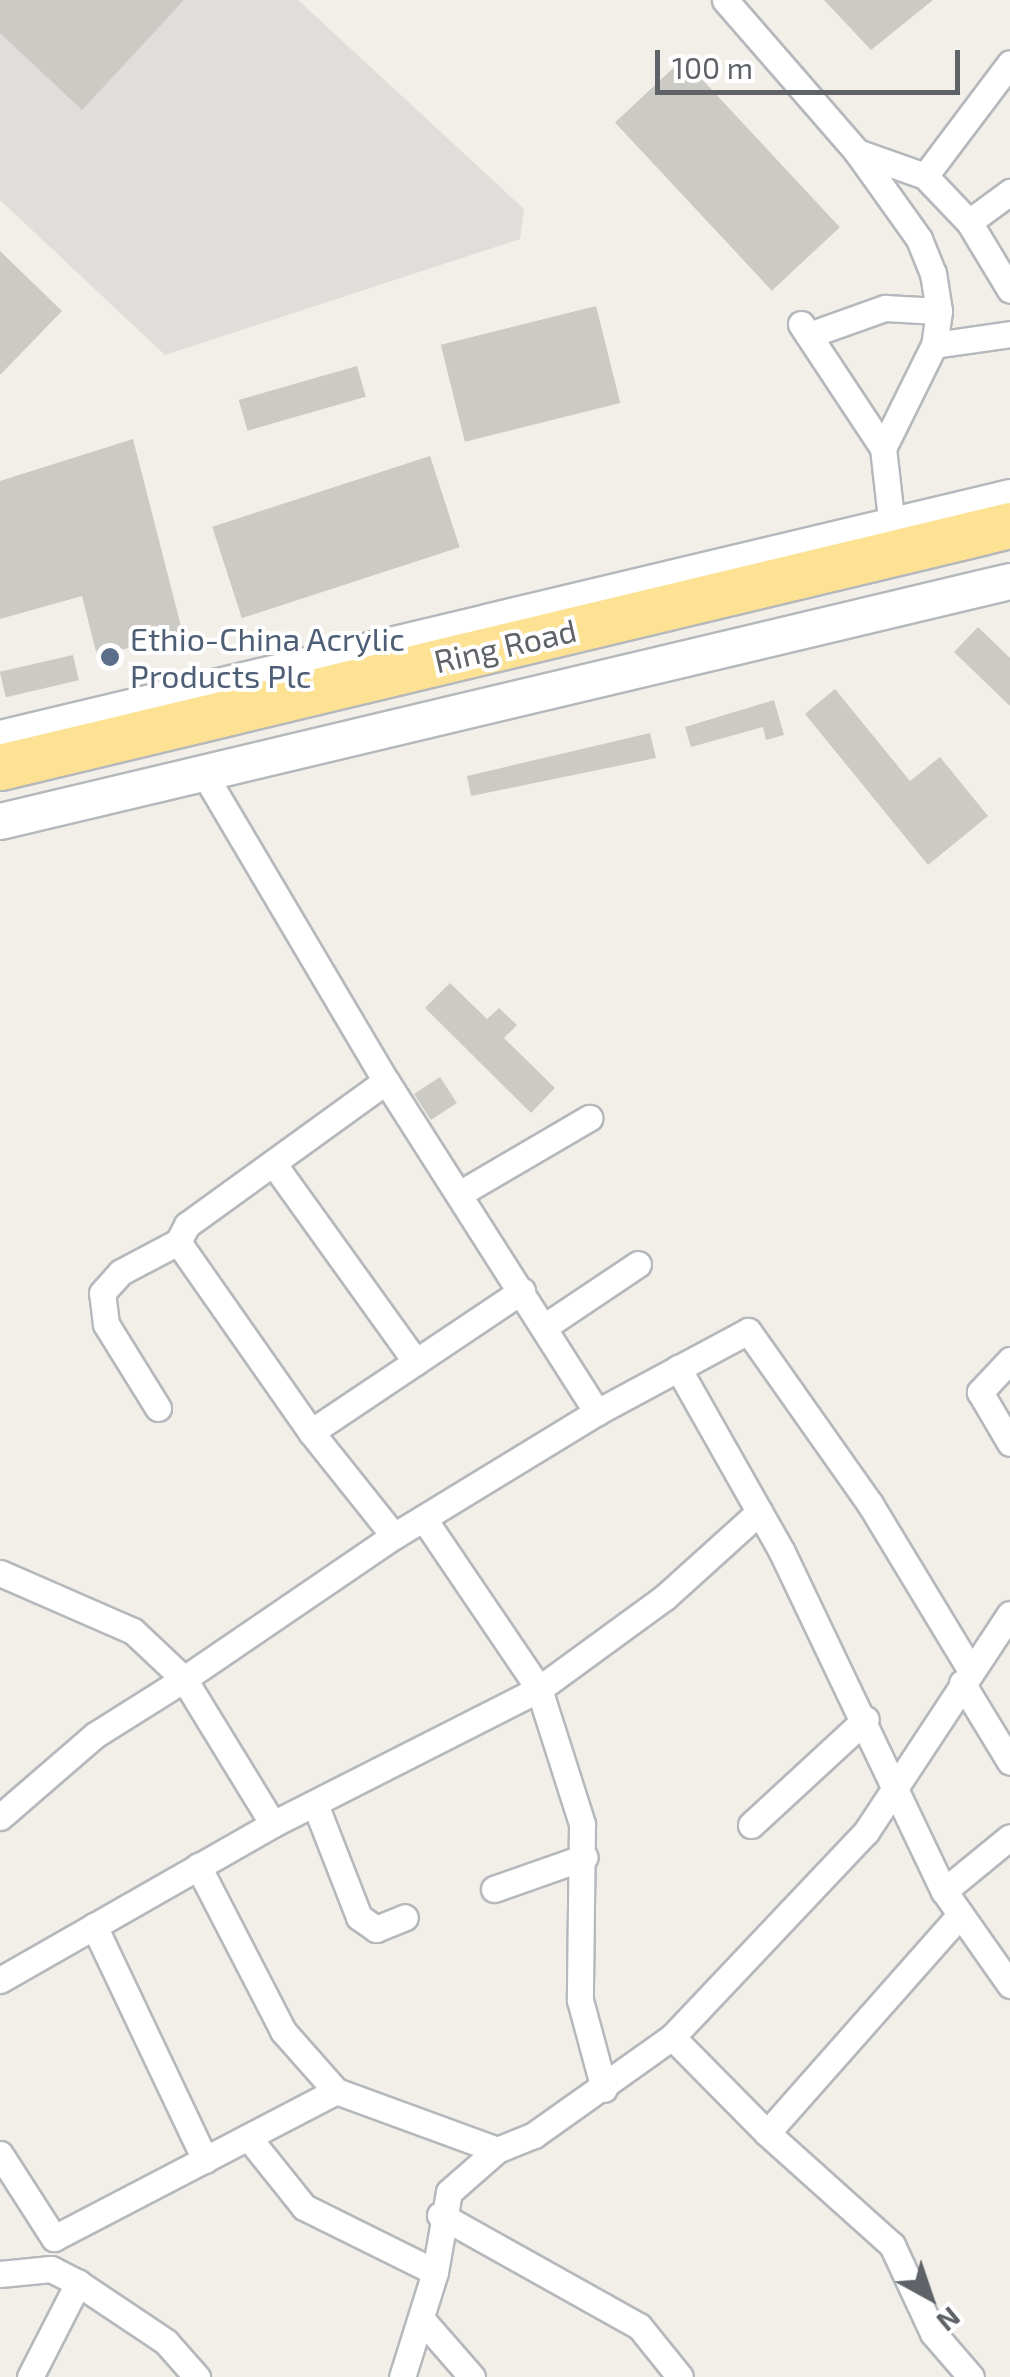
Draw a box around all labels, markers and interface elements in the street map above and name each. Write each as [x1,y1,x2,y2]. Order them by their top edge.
scale bar [660,30,965,92]
text: 100 m [672,49,753,85]
street label: Ring Road [430,610,580,680]
place label: Ethio-China Acrylic Products Plc [130,620,406,695]
marker: Ethio-China Acrylic Products Plc [99,646,121,668]
north arrow [880,2247,980,2347]
text: N [931,2300,968,2340]

